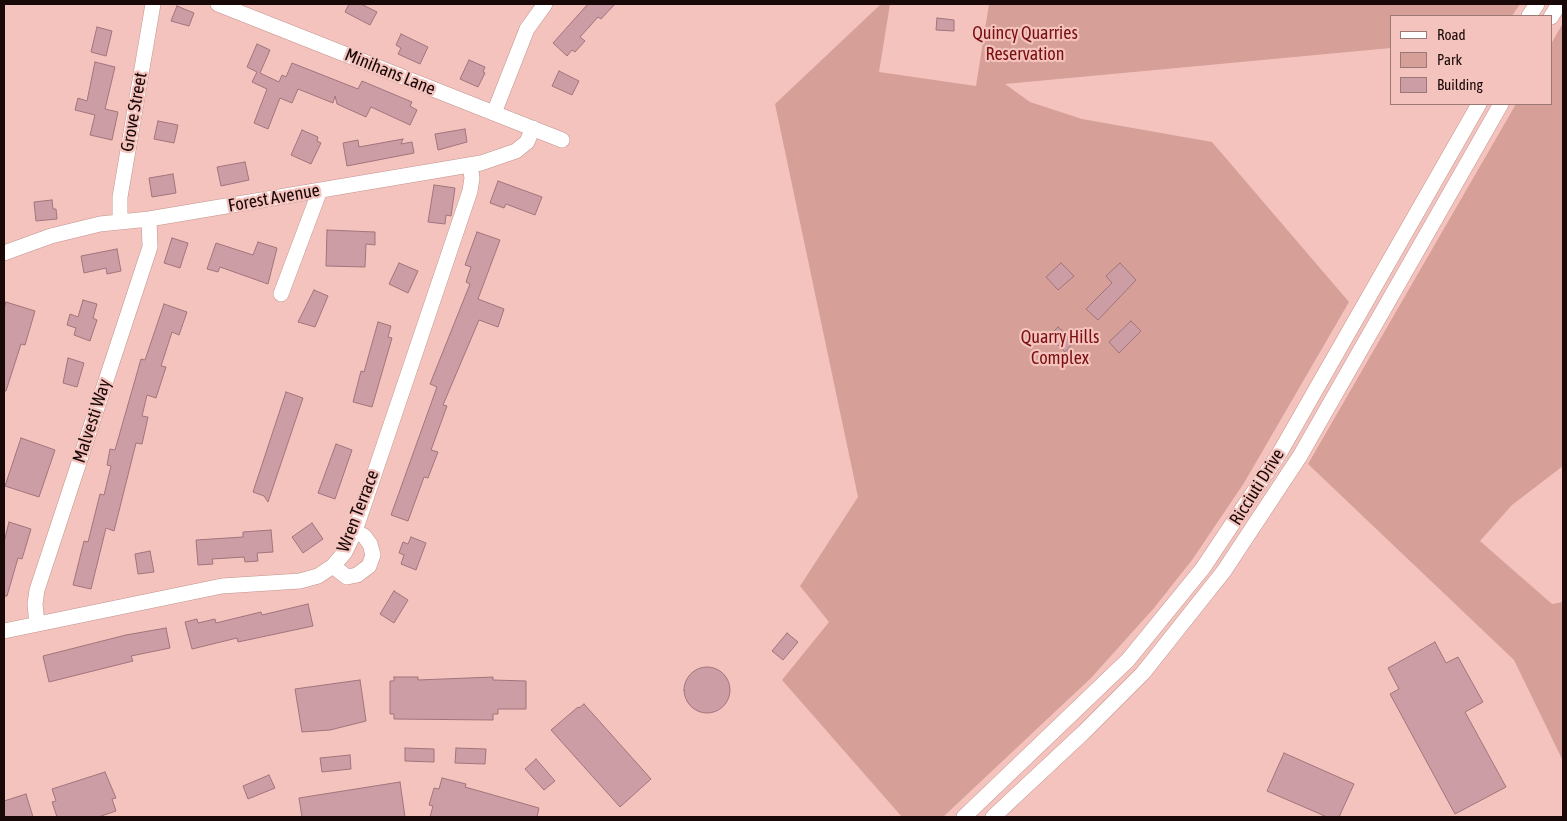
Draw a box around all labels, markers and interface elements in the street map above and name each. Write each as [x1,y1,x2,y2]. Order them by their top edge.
legend [1390,15,1552,105]
park label: Quincy Quarries Reservation [972,22,1078,64]
text: Road [1437,26,1466,43]
street label: Minihans Lane [341,44,439,100]
text: Park [1437,51,1462,68]
street label: Grove Street [116,70,152,154]
text: Building [1437,76,1483,93]
street label: Forest Avenue [226,179,322,217]
park label: Quarry Hills Complex [1021,326,1099,368]
street label: Malvesti Way [68,376,116,466]
street label: Ricciuti Drive [1225,445,1289,529]
street label: Wren Terrace [332,467,384,555]

